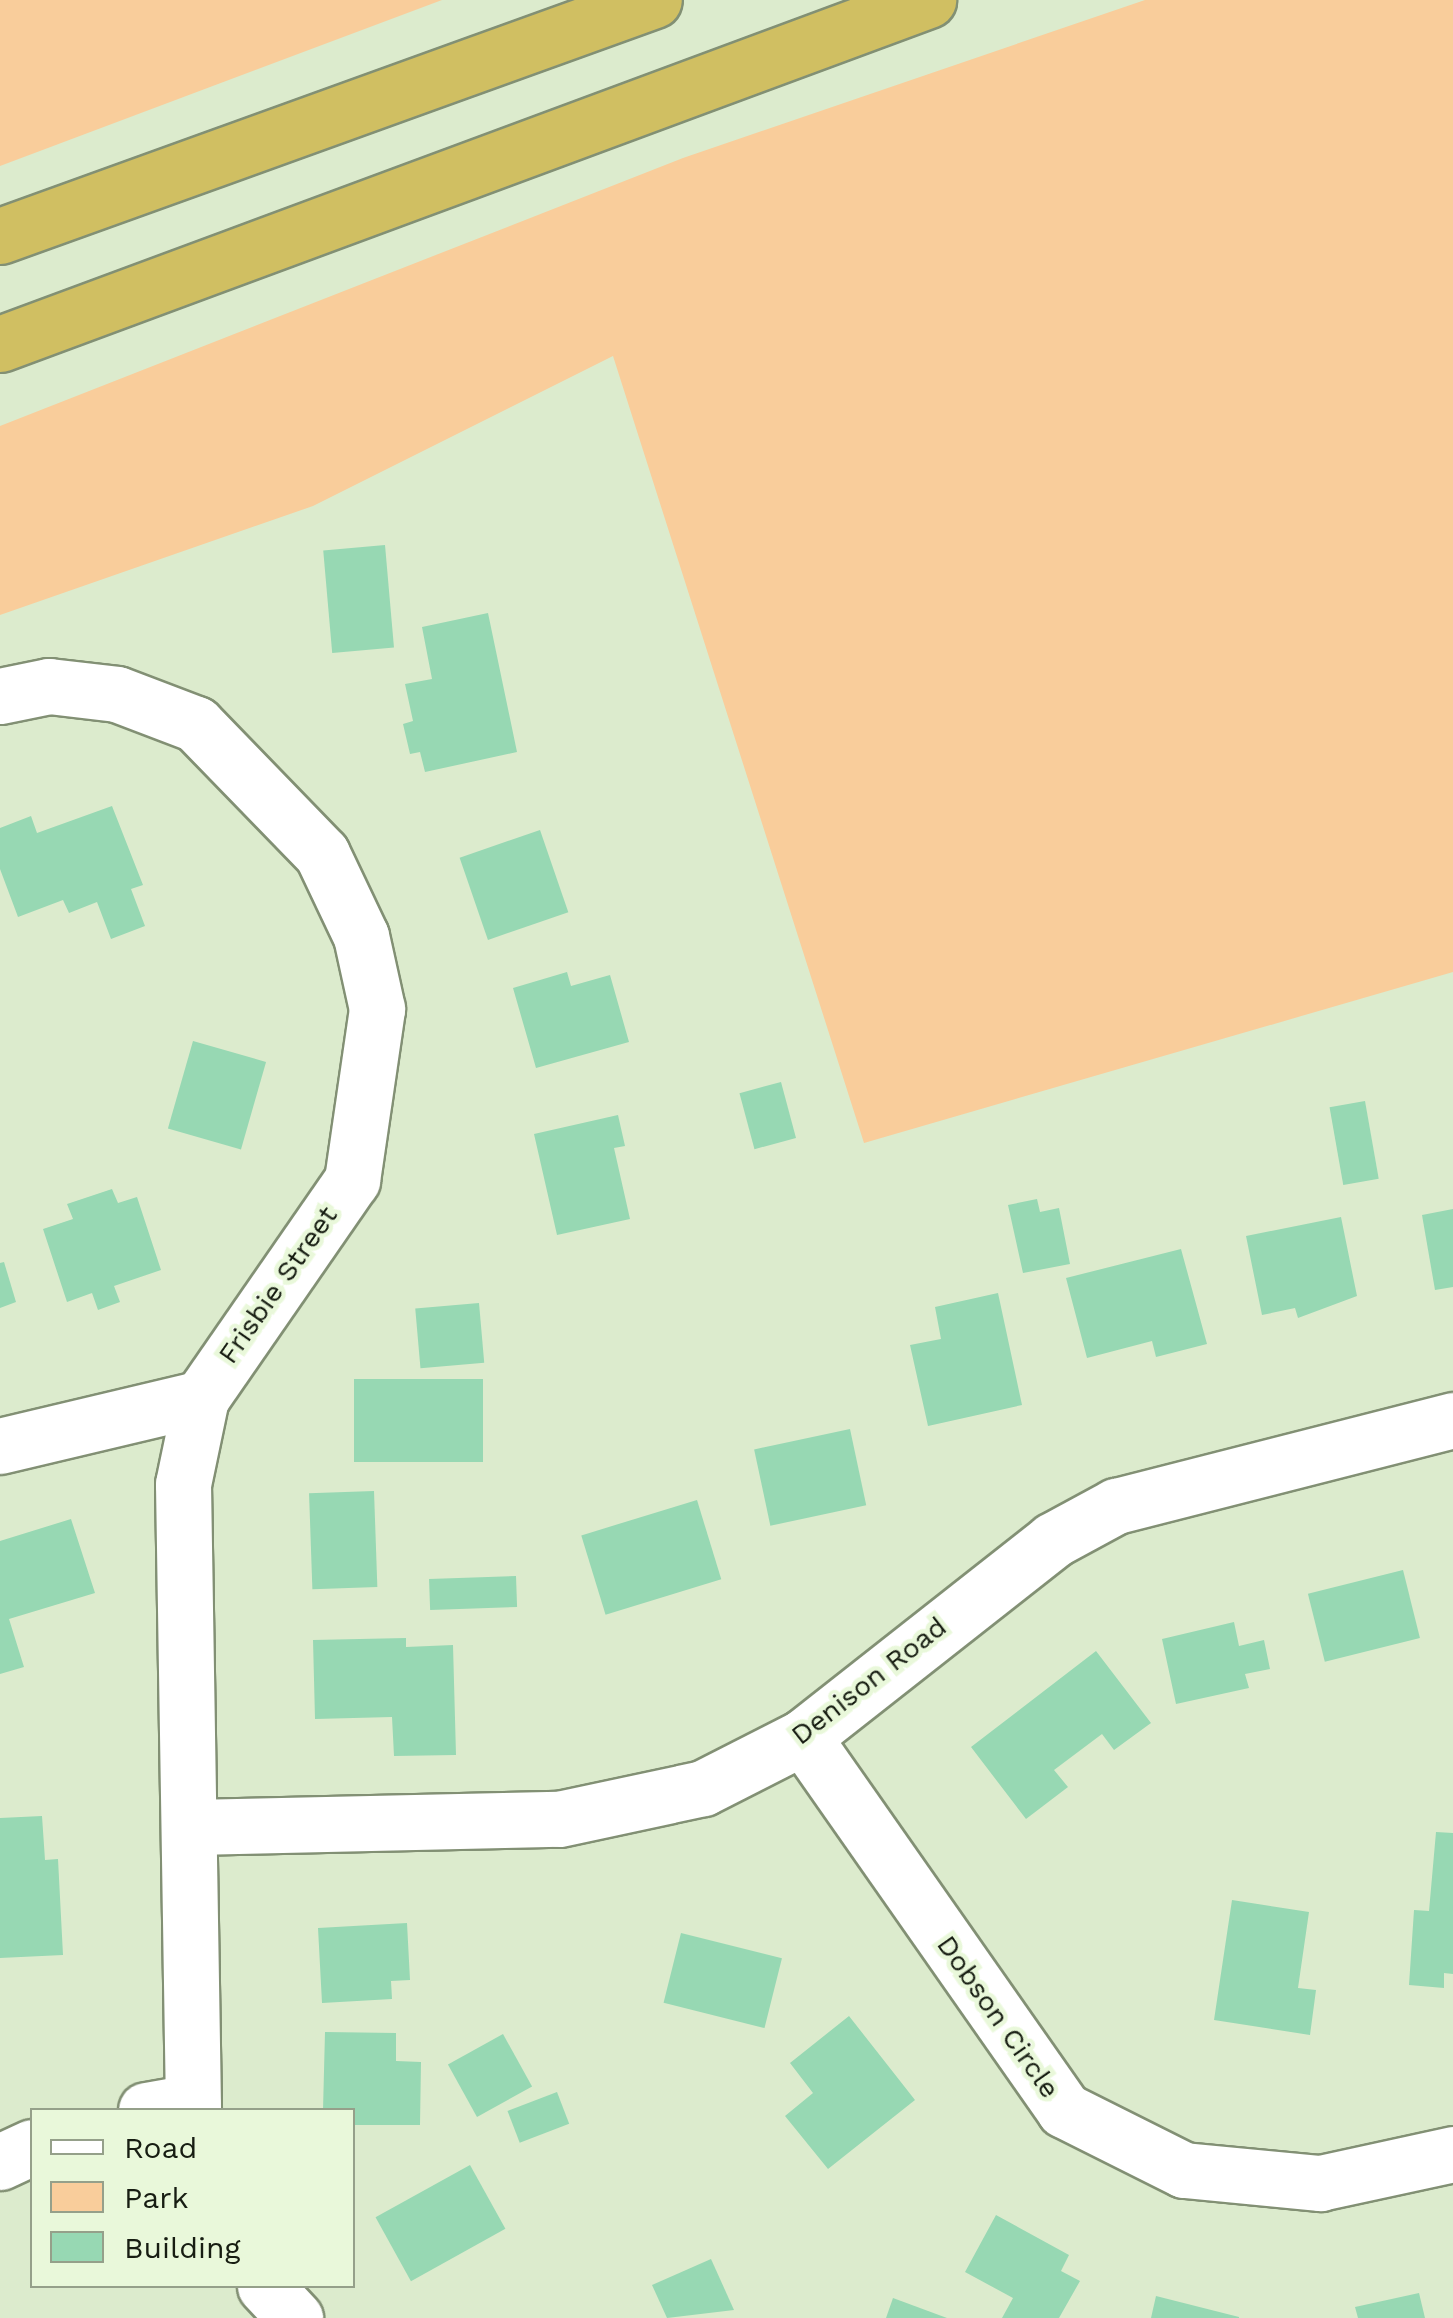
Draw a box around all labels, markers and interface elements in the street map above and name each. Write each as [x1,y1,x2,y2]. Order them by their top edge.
street label: Frisbie Street [211,1200,345,1370]
street label: Denison Road [785,1610,953,1752]
street label: Dobson Circle [929,1929,1067,2105]
legend [30,2108,355,2288]
text: Road [124,2130,197,2165]
text: Park [124,2180,189,2215]
text: Building [124,2230,241,2265]

